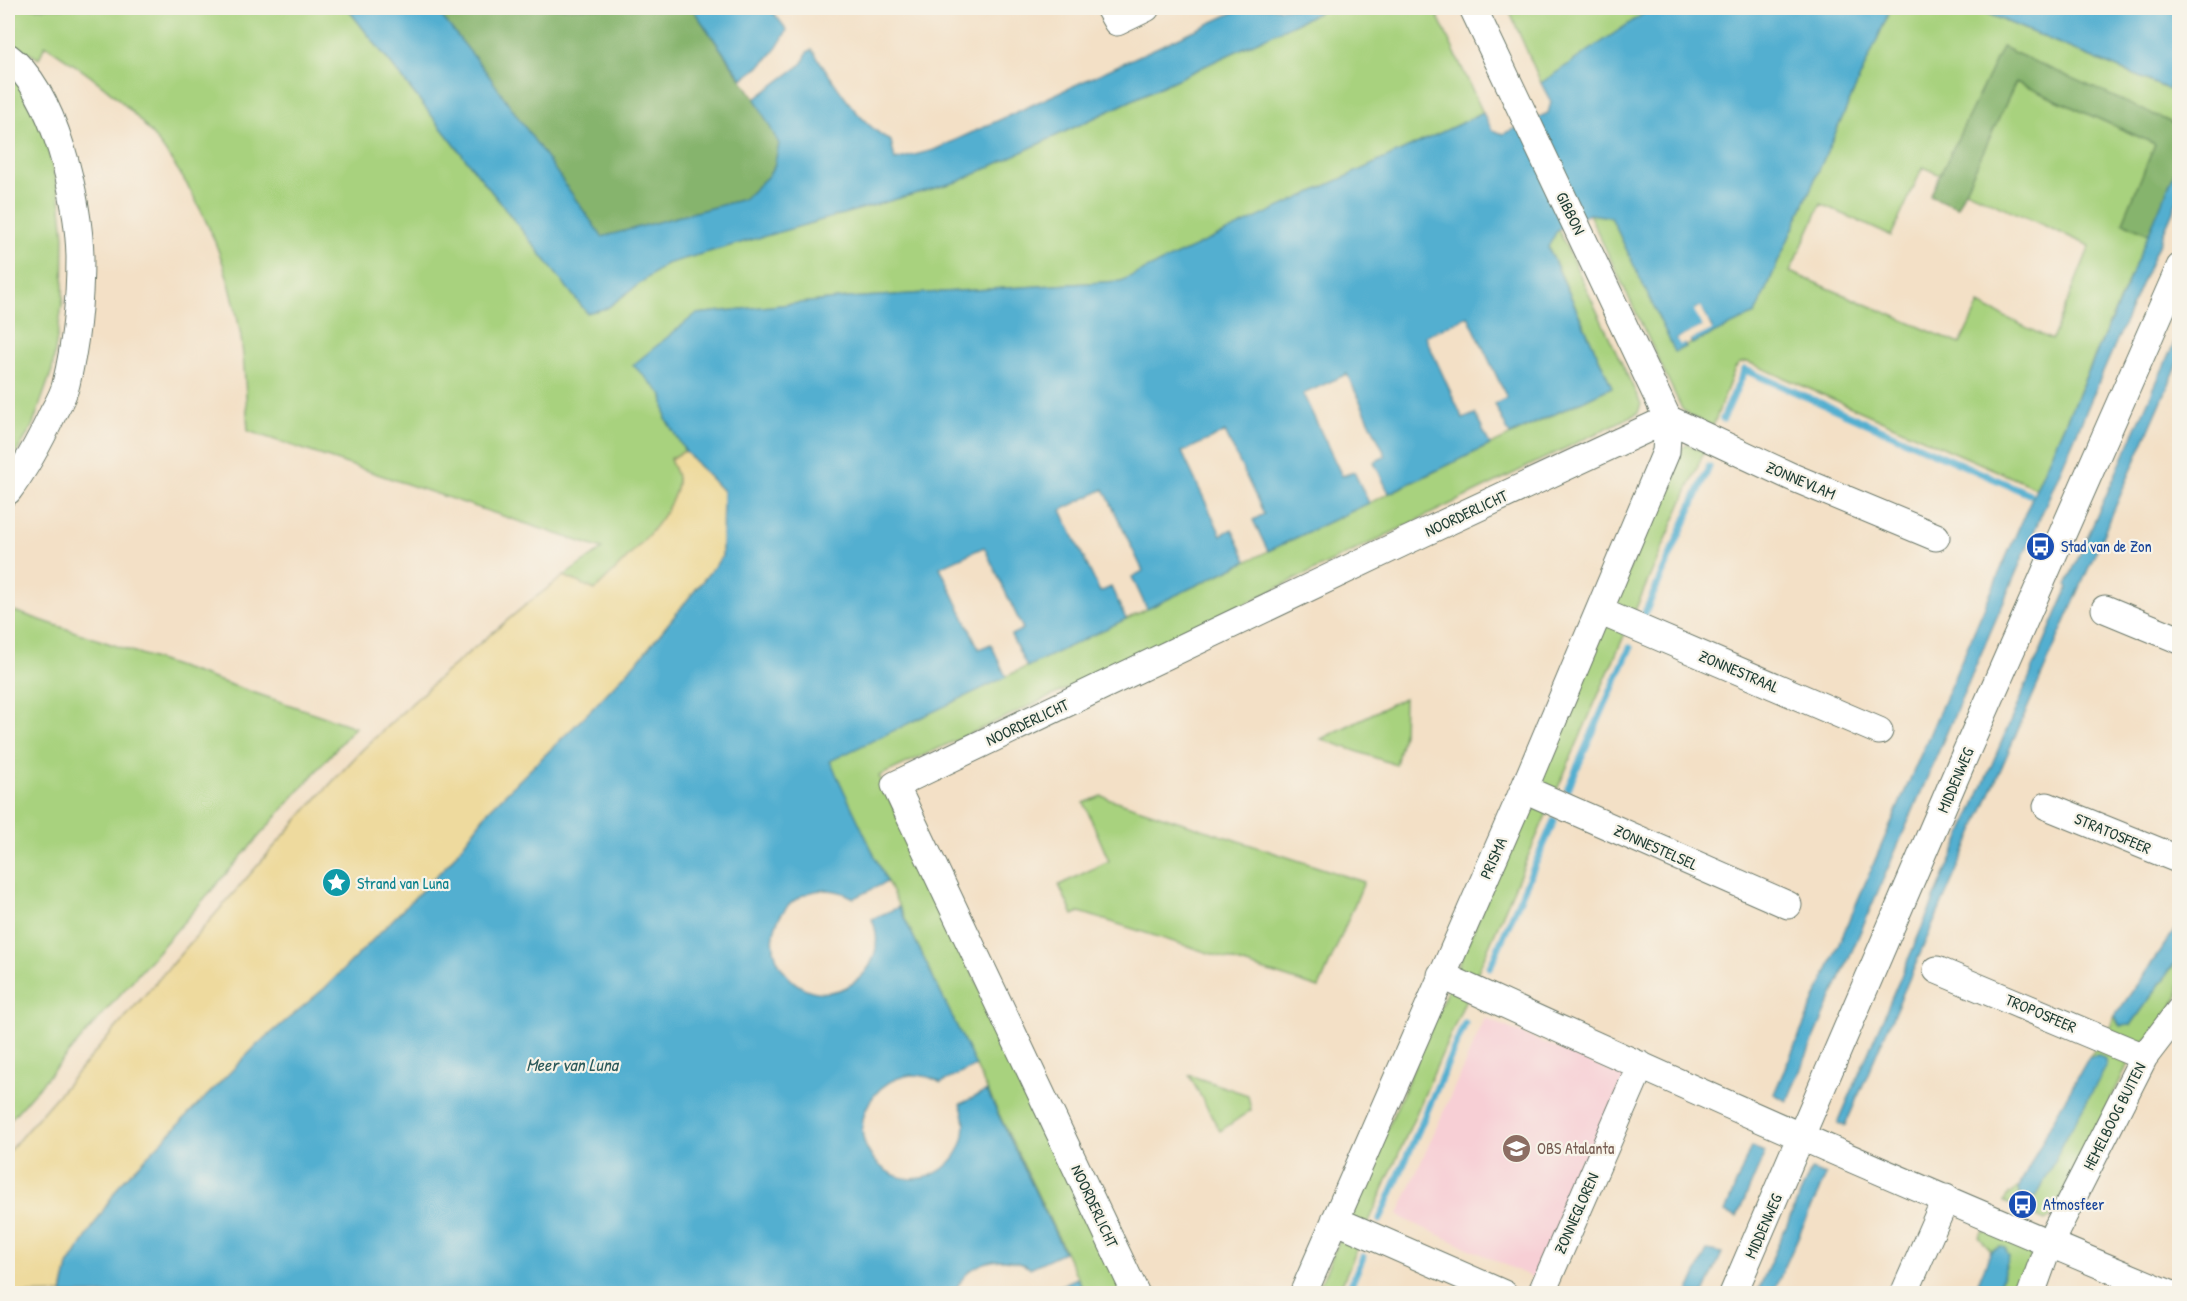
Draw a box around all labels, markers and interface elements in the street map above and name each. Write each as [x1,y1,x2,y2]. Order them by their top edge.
street label: GIBBON [1551,188,1591,238]
street label: ZONNEVLAM [1763,456,1839,504]
street label: NOORDERLICHT [1421,484,1511,542]
bus stop icon: Stad van de Zon [2024,530,2056,562]
place label: Stad van de Zon [2061,535,2152,557]
street label: ZONNESTRAAL [1696,644,1782,698]
street label: NOORDERLICHT [982,693,1072,751]
street label: MIDDENWEG [1931,744,1979,816]
street label: STRATOSFEER [2071,807,2155,859]
street label: ZONNESTELSEL [1611,819,1701,875]
street label: PRISMA [1474,834,1512,882]
place icon: Strand van Luna [320,867,352,899]
place label: Strand van Luna [357,872,449,894]
street label: TROPOSFEER [2002,988,2080,1038]
water label: Meer van Luna [526,1052,620,1077]
street label: HEMELBOOG BUITEN [2077,1058,2151,1174]
school or university icon: OBS Atalanta [1500,1132,1532,1164]
place label: OBS Atalanta [1537,1137,1614,1159]
street label: NOORDERLICHT [1066,1161,1124,1251]
street label: ZONNEGLOREN [1548,1169,1604,1257]
bus stop icon: Atmosfeer [2006,1188,2038,1220]
street label: MIDDENWEG [1739,1190,1787,1262]
place label: Atmosfeer [2043,1193,2104,1215]

